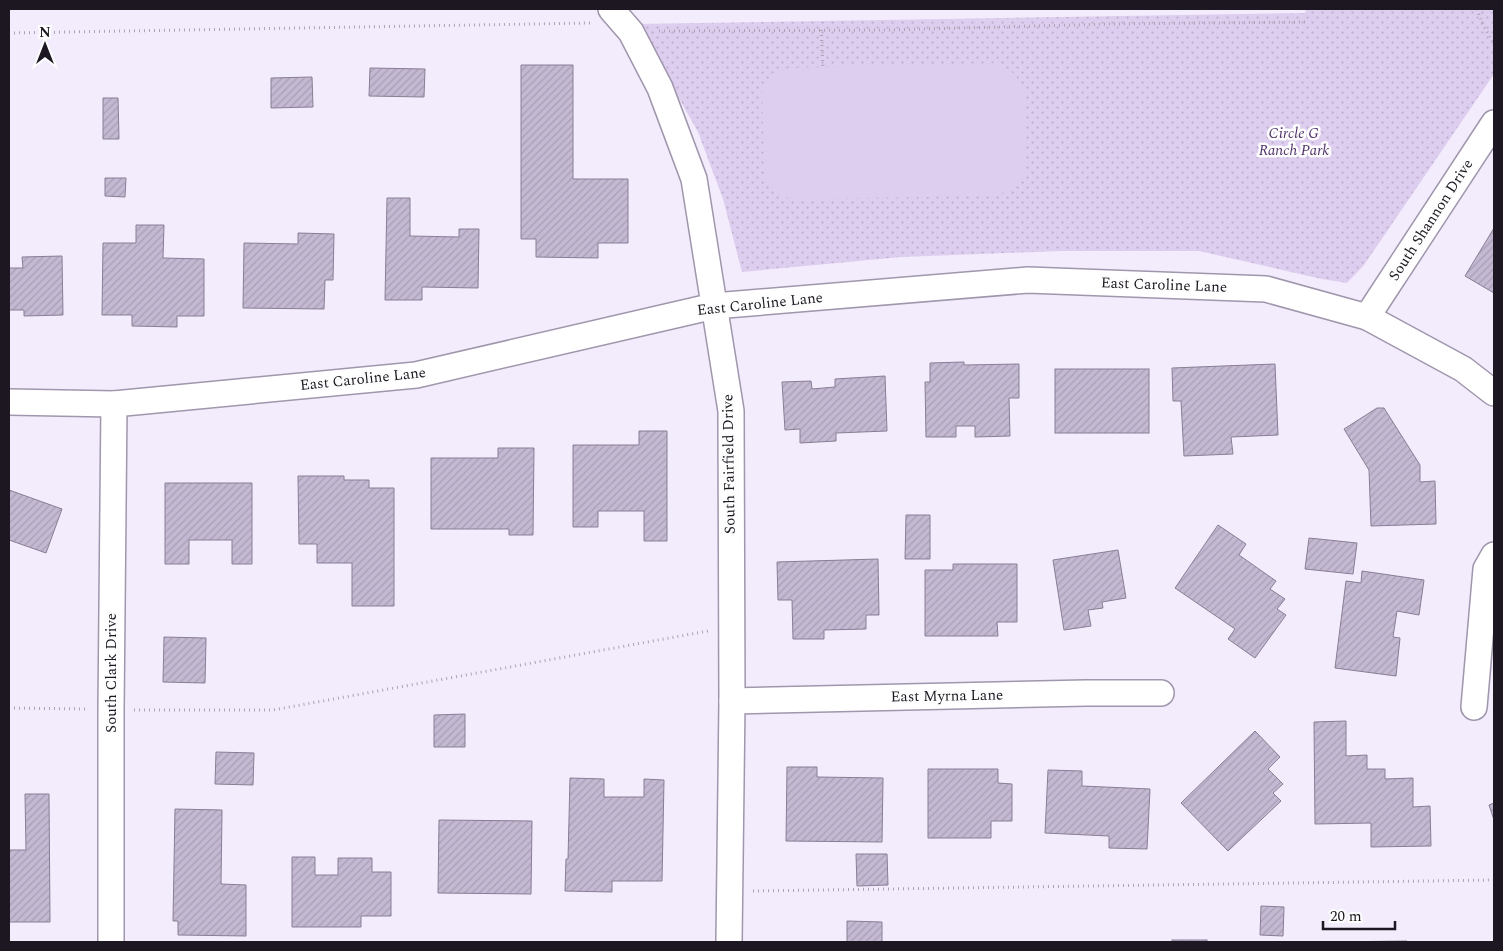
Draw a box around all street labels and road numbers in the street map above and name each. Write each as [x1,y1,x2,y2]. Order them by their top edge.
street label: South Shannon Drive [1383,154,1479,286]
street label: East Caroline Lane [1100,271,1228,299]
street label: East Caroline Lane [696,286,824,322]
street label: East Caroline Lane [299,361,427,397]
street label: South Fairfield Drive [716,394,742,534]
street label: South Clark Drive [100,613,123,733]
street label: East Myrna Lane [891,684,1003,708]

